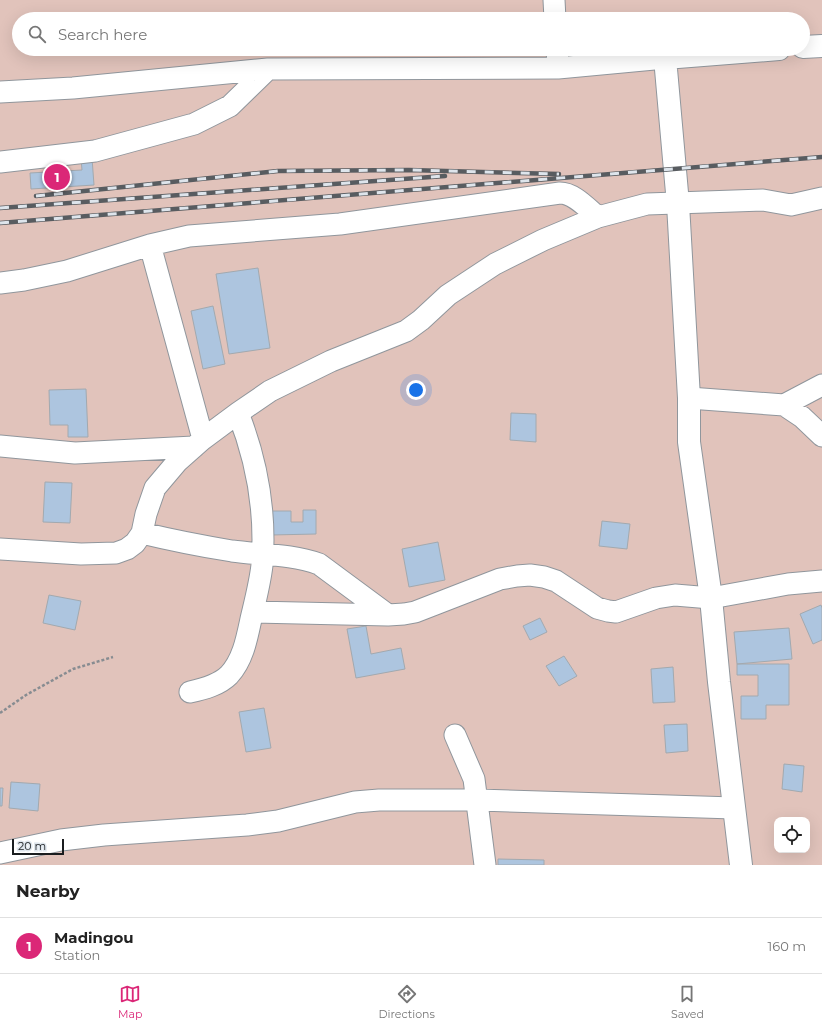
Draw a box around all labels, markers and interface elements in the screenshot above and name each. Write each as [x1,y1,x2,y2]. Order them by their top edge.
search box [12,12,810,56]
icon: search [26,23,48,45]
text: Search here [58,25,147,44]
pin: 1 [44,162,70,192]
your location [406,380,426,400]
map controls [774,817,810,853]
button: locate [774,817,810,853]
scale bar [12,837,64,856]
text: 20 m [18,839,46,853]
text: Nearby [16,881,80,901]
text: Madingou [54,928,134,947]
text: 1 [26,938,32,954]
text: 160 m [768,938,806,954]
text: Station [54,947,100,963]
tab: Map [118,983,142,1021]
tab: Directions [379,983,435,1021]
tab: Saved [671,983,704,1021]

